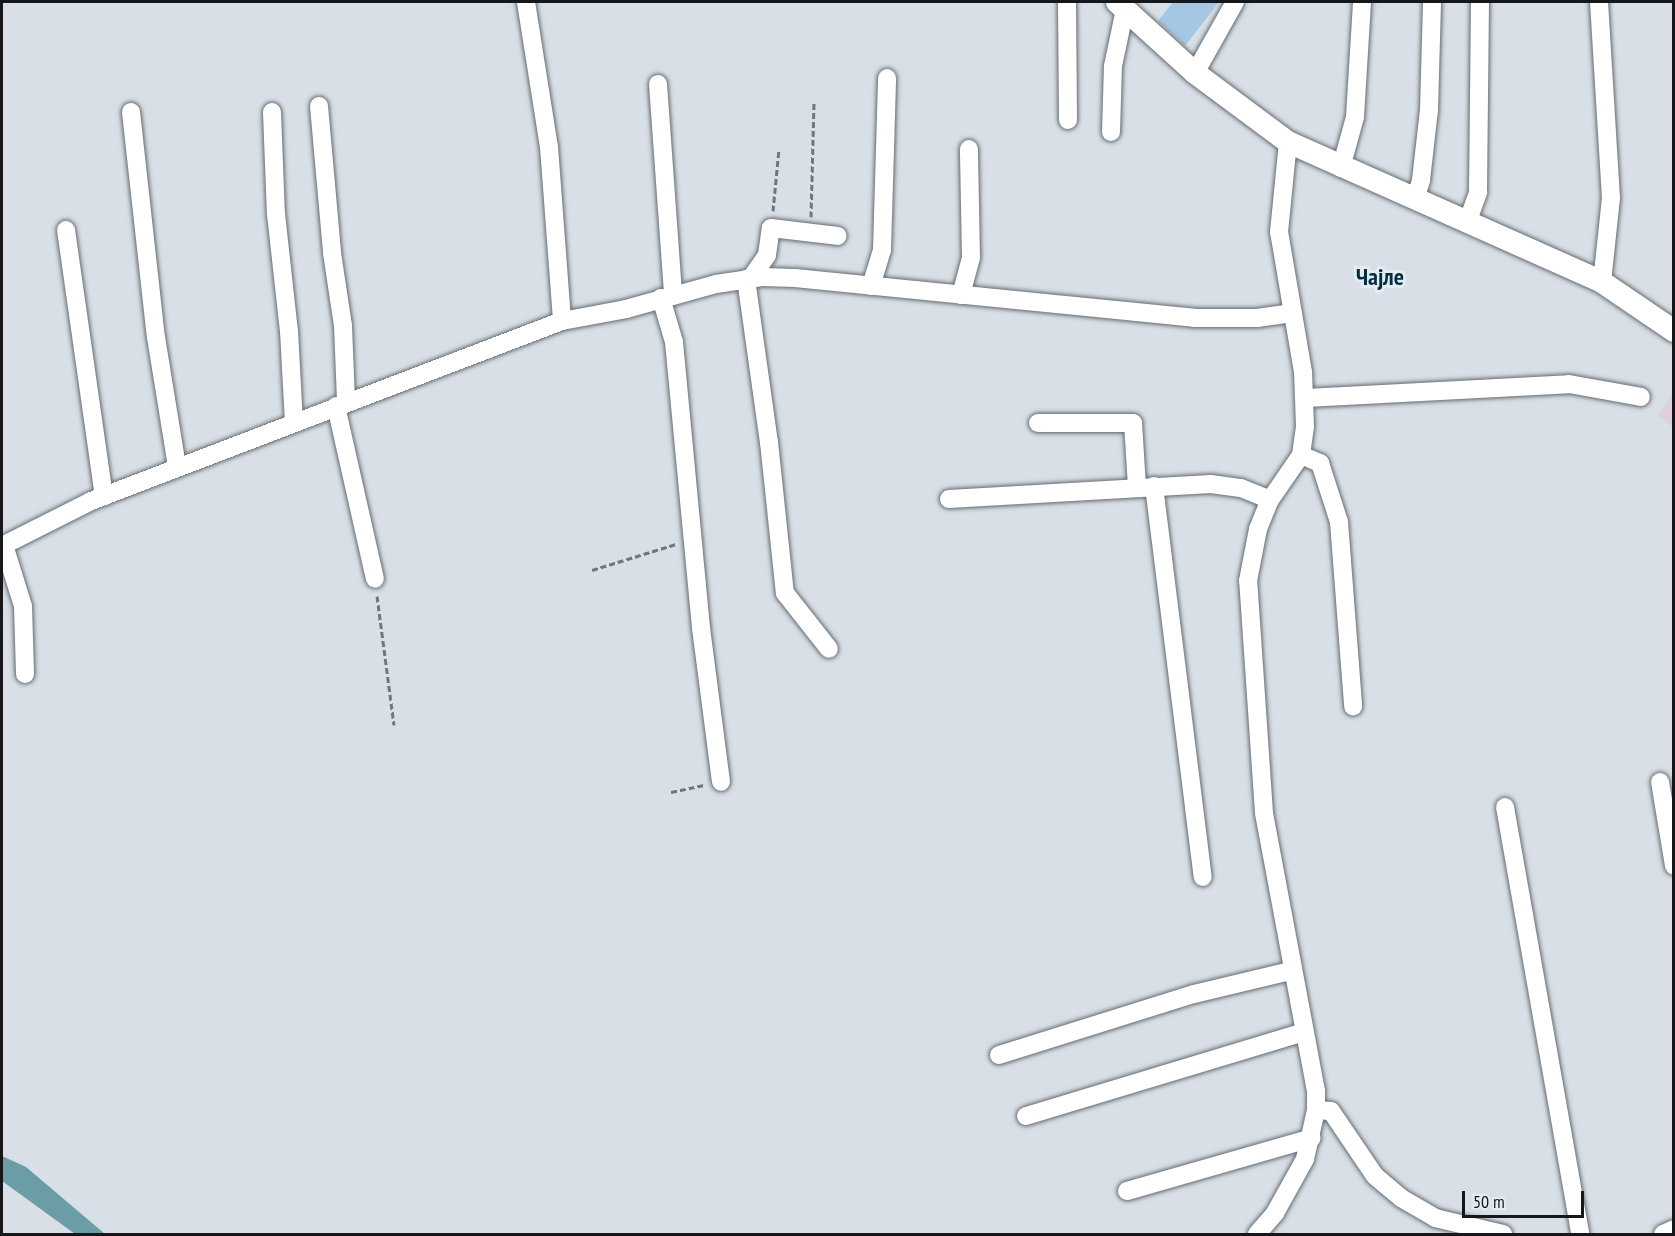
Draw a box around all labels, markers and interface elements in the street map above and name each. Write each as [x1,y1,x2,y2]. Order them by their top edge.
district label: Чајле [1356,263,1404,291]
scale bar [1465,1179,1586,1217]
text: 50 m [1473,1190,1505,1213]

